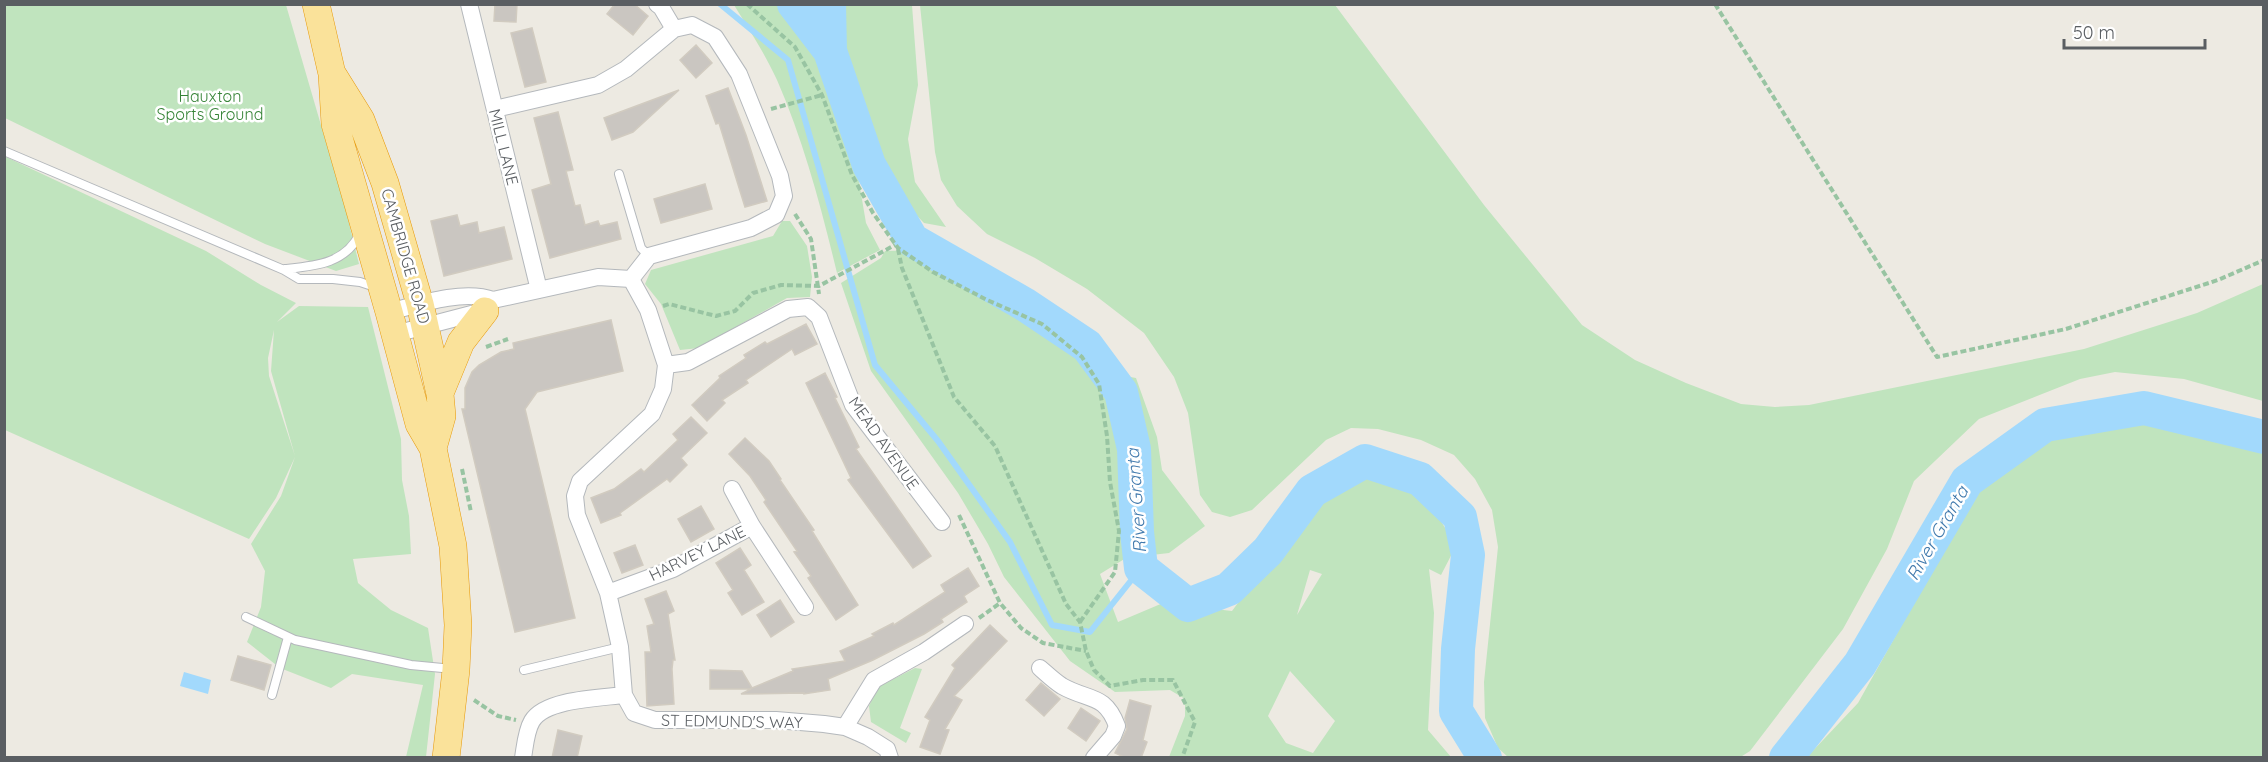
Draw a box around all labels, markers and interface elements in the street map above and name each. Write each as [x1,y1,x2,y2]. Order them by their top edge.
scale bar [2064,12,2205,50]
text: 50 m [2073,21,2115,44]
park label: Hauxton Sports Ground [157,86,263,124]
street label: MILL LANE [485,107,523,187]
street label: CAMBRIDGE ROAD [377,186,435,326]
street label: MEAD AVENUE [844,392,924,494]
water label: River Granta [1121,447,1151,554]
water label: River Granta [1901,481,1974,584]
street label: HARVEY LANE [645,521,749,585]
street label: ST EDMUND'S WAY [661,710,803,732]

